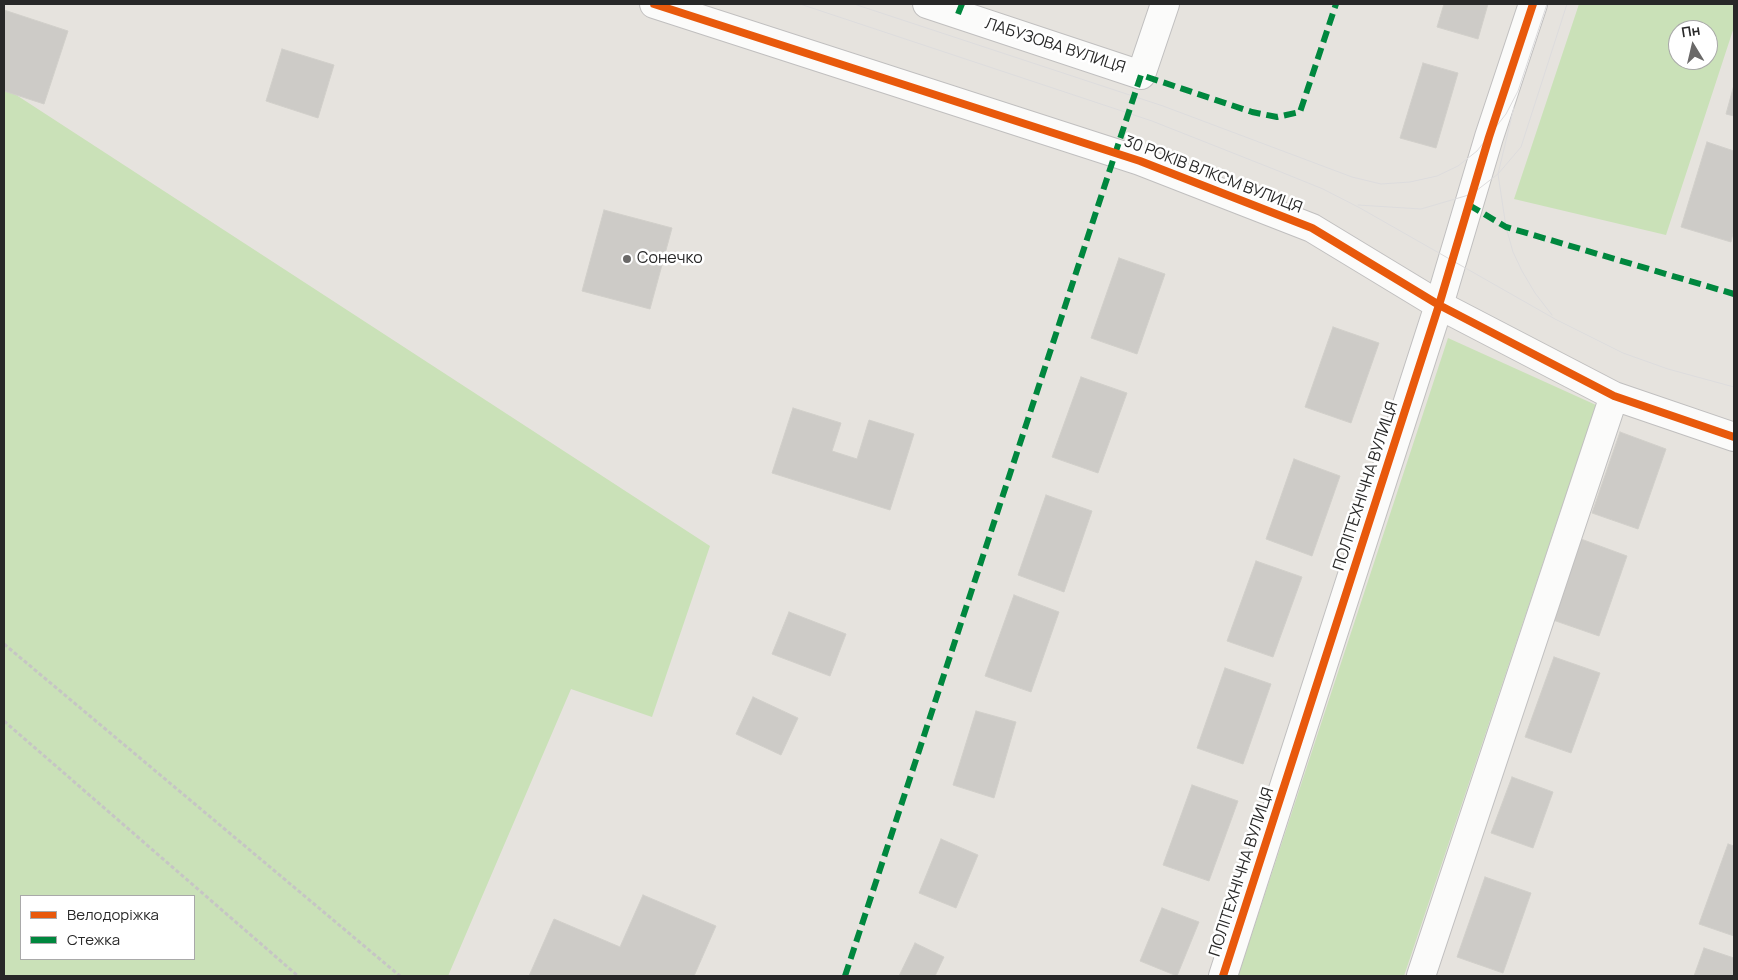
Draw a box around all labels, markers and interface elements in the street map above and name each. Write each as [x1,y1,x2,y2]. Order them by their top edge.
street label: ЛАБУЗОВА ВУЛИЦЯ [982,14,1128,78]
north arrow [1668,20,1718,70]
text: Пн [1680,20,1702,42]
street label: 30 РОКІВ ВЛКСМ ВУЛИЦЯ [1121,132,1305,218]
place label: Сонечко [637,249,703,269]
marker: Сонечко [621,253,633,265]
street label: ПОЛІТЕХНІЧНА ВУЛИЦЯ [1330,399,1402,573]
street label: ПОЛІТЕХНІЧНА ВУЛИЦЯ [1206,785,1278,959]
legend [20,895,195,960]
text: Велодоріжка [67,904,159,925]
text: Стежка [67,929,120,950]

